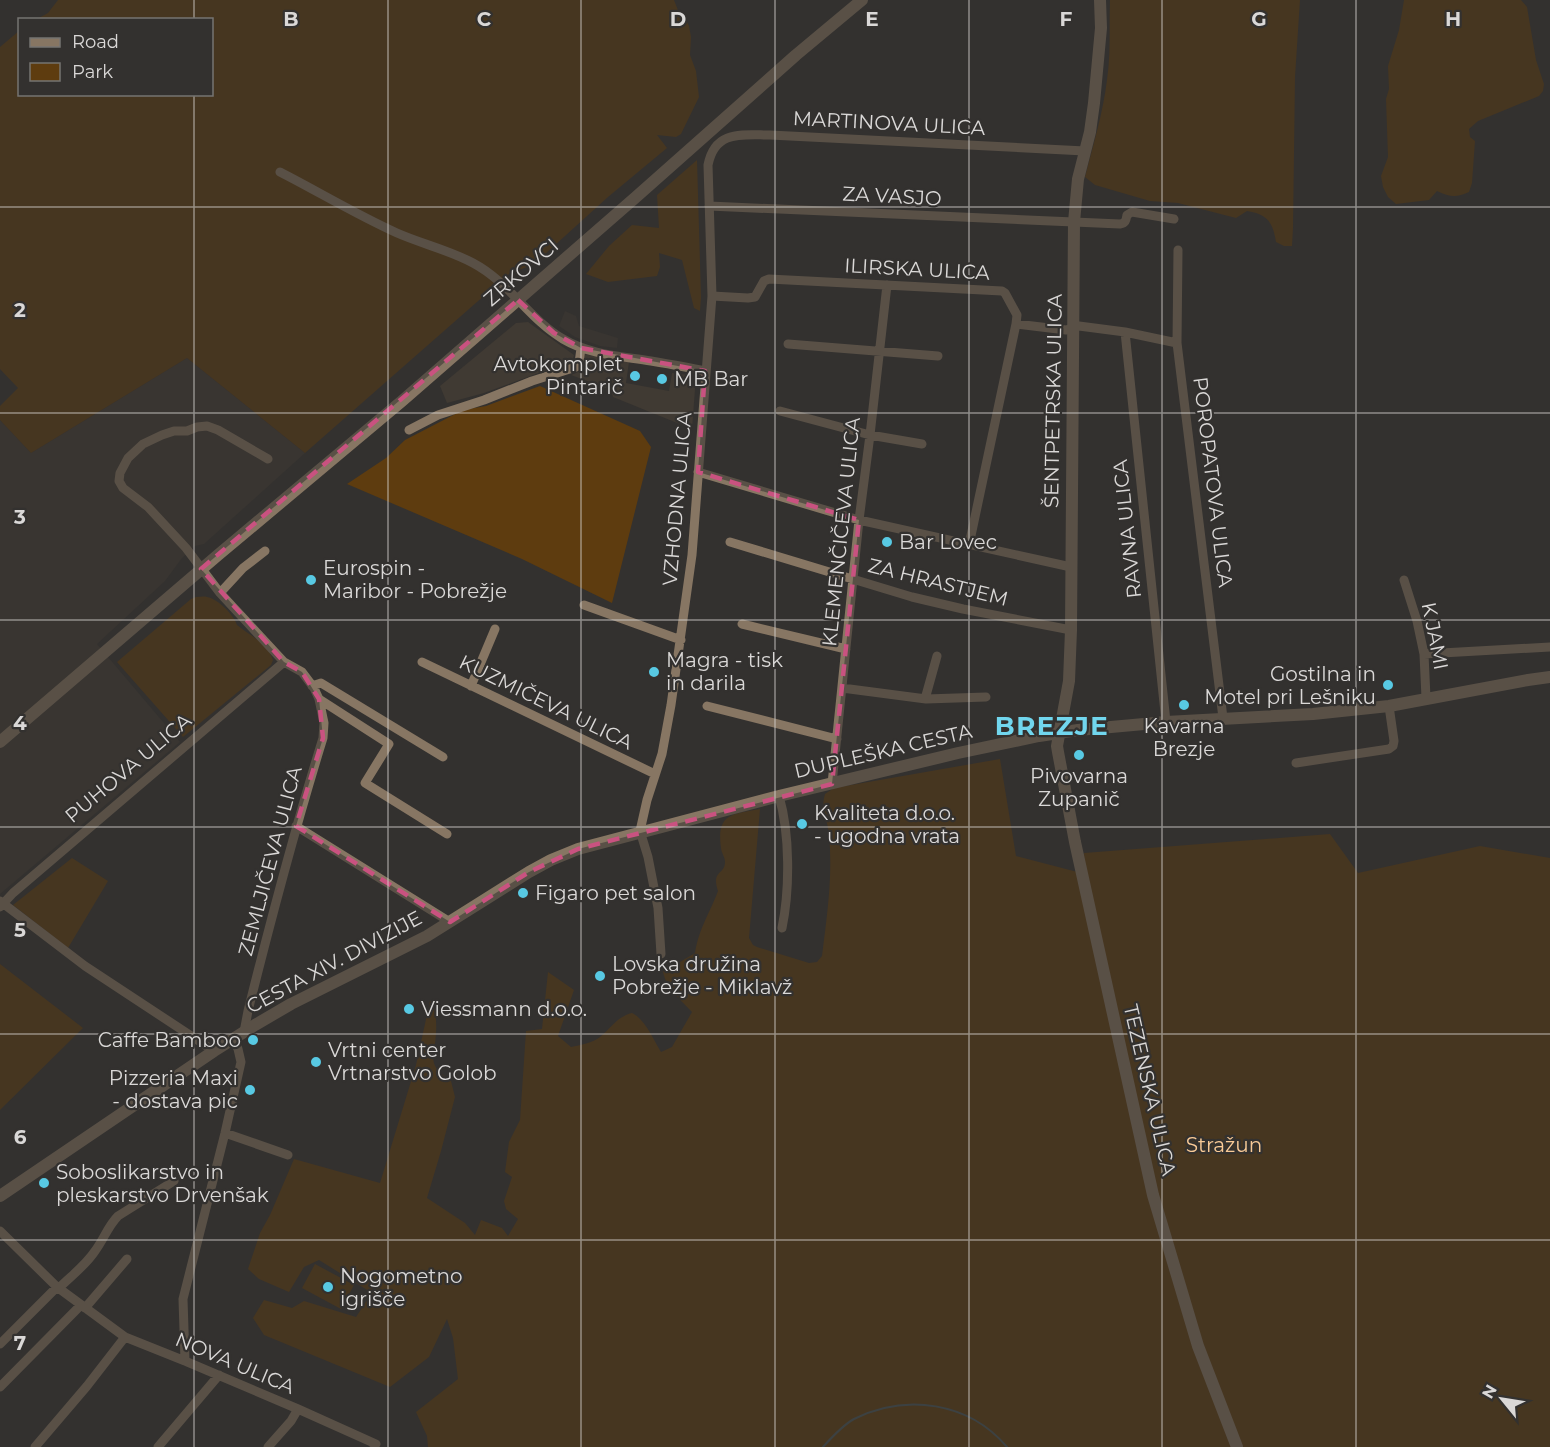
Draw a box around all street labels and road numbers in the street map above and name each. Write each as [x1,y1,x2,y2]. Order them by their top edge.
street label: MARTINOVA ULICA [792,106,986,140]
street label: ZA VASJO [842,181,942,211]
street label: ZRKOVCI [479,233,563,311]
street label: ILIRSKA ULICA [844,253,991,285]
street label: ŠENTPETRSKA ULICA [1039,293,1067,508]
street label: POROPATOVA ULICA [1188,375,1238,589]
street label: VZHODNA ULICA [657,411,697,587]
street label: KLEMENČIČEVA ULICA [817,415,865,648]
street label: RAVNA ULICA [1108,458,1146,600]
street label: ZA HRASTJEM [865,553,1011,611]
street label: K JAMI [1417,600,1453,672]
street label: KUZMIČEVA ULICA [455,650,637,755]
street label: PUHOVA ULICA [60,708,196,828]
street label: DUPLEŠKA CESTA [792,719,975,783]
street label: ZEMLJIČEVA ULICA [233,763,307,959]
street label: CESTA XIV. DIVIZIJE [242,905,426,1019]
street label: TEZENSKA ULICA [1119,1002,1182,1179]
street label: NOVA ULICA [172,1327,299,1399]

